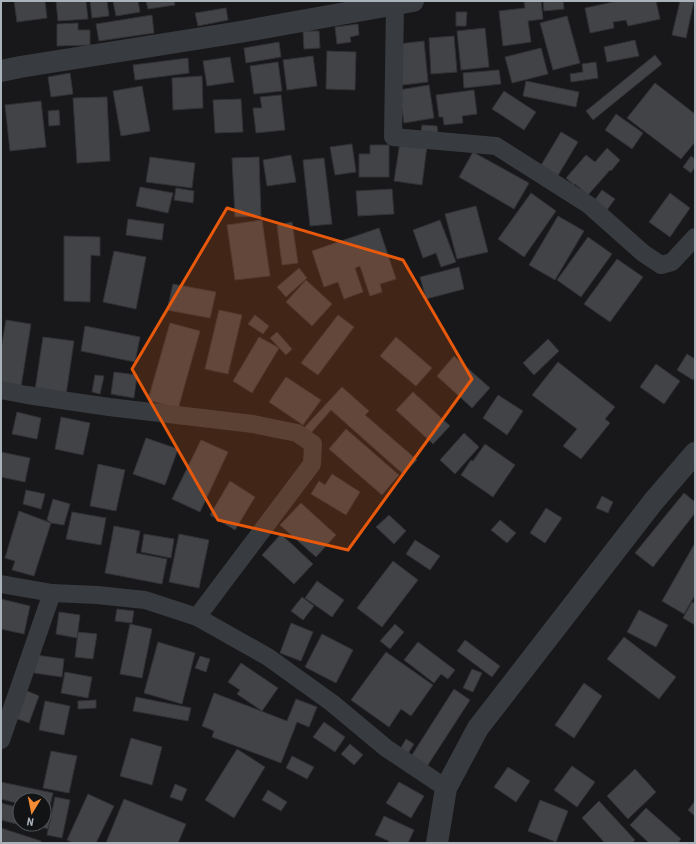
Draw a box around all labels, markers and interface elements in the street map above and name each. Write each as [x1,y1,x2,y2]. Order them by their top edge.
north arrow [12,792,52,832]
text: N [26,814,35,828]

